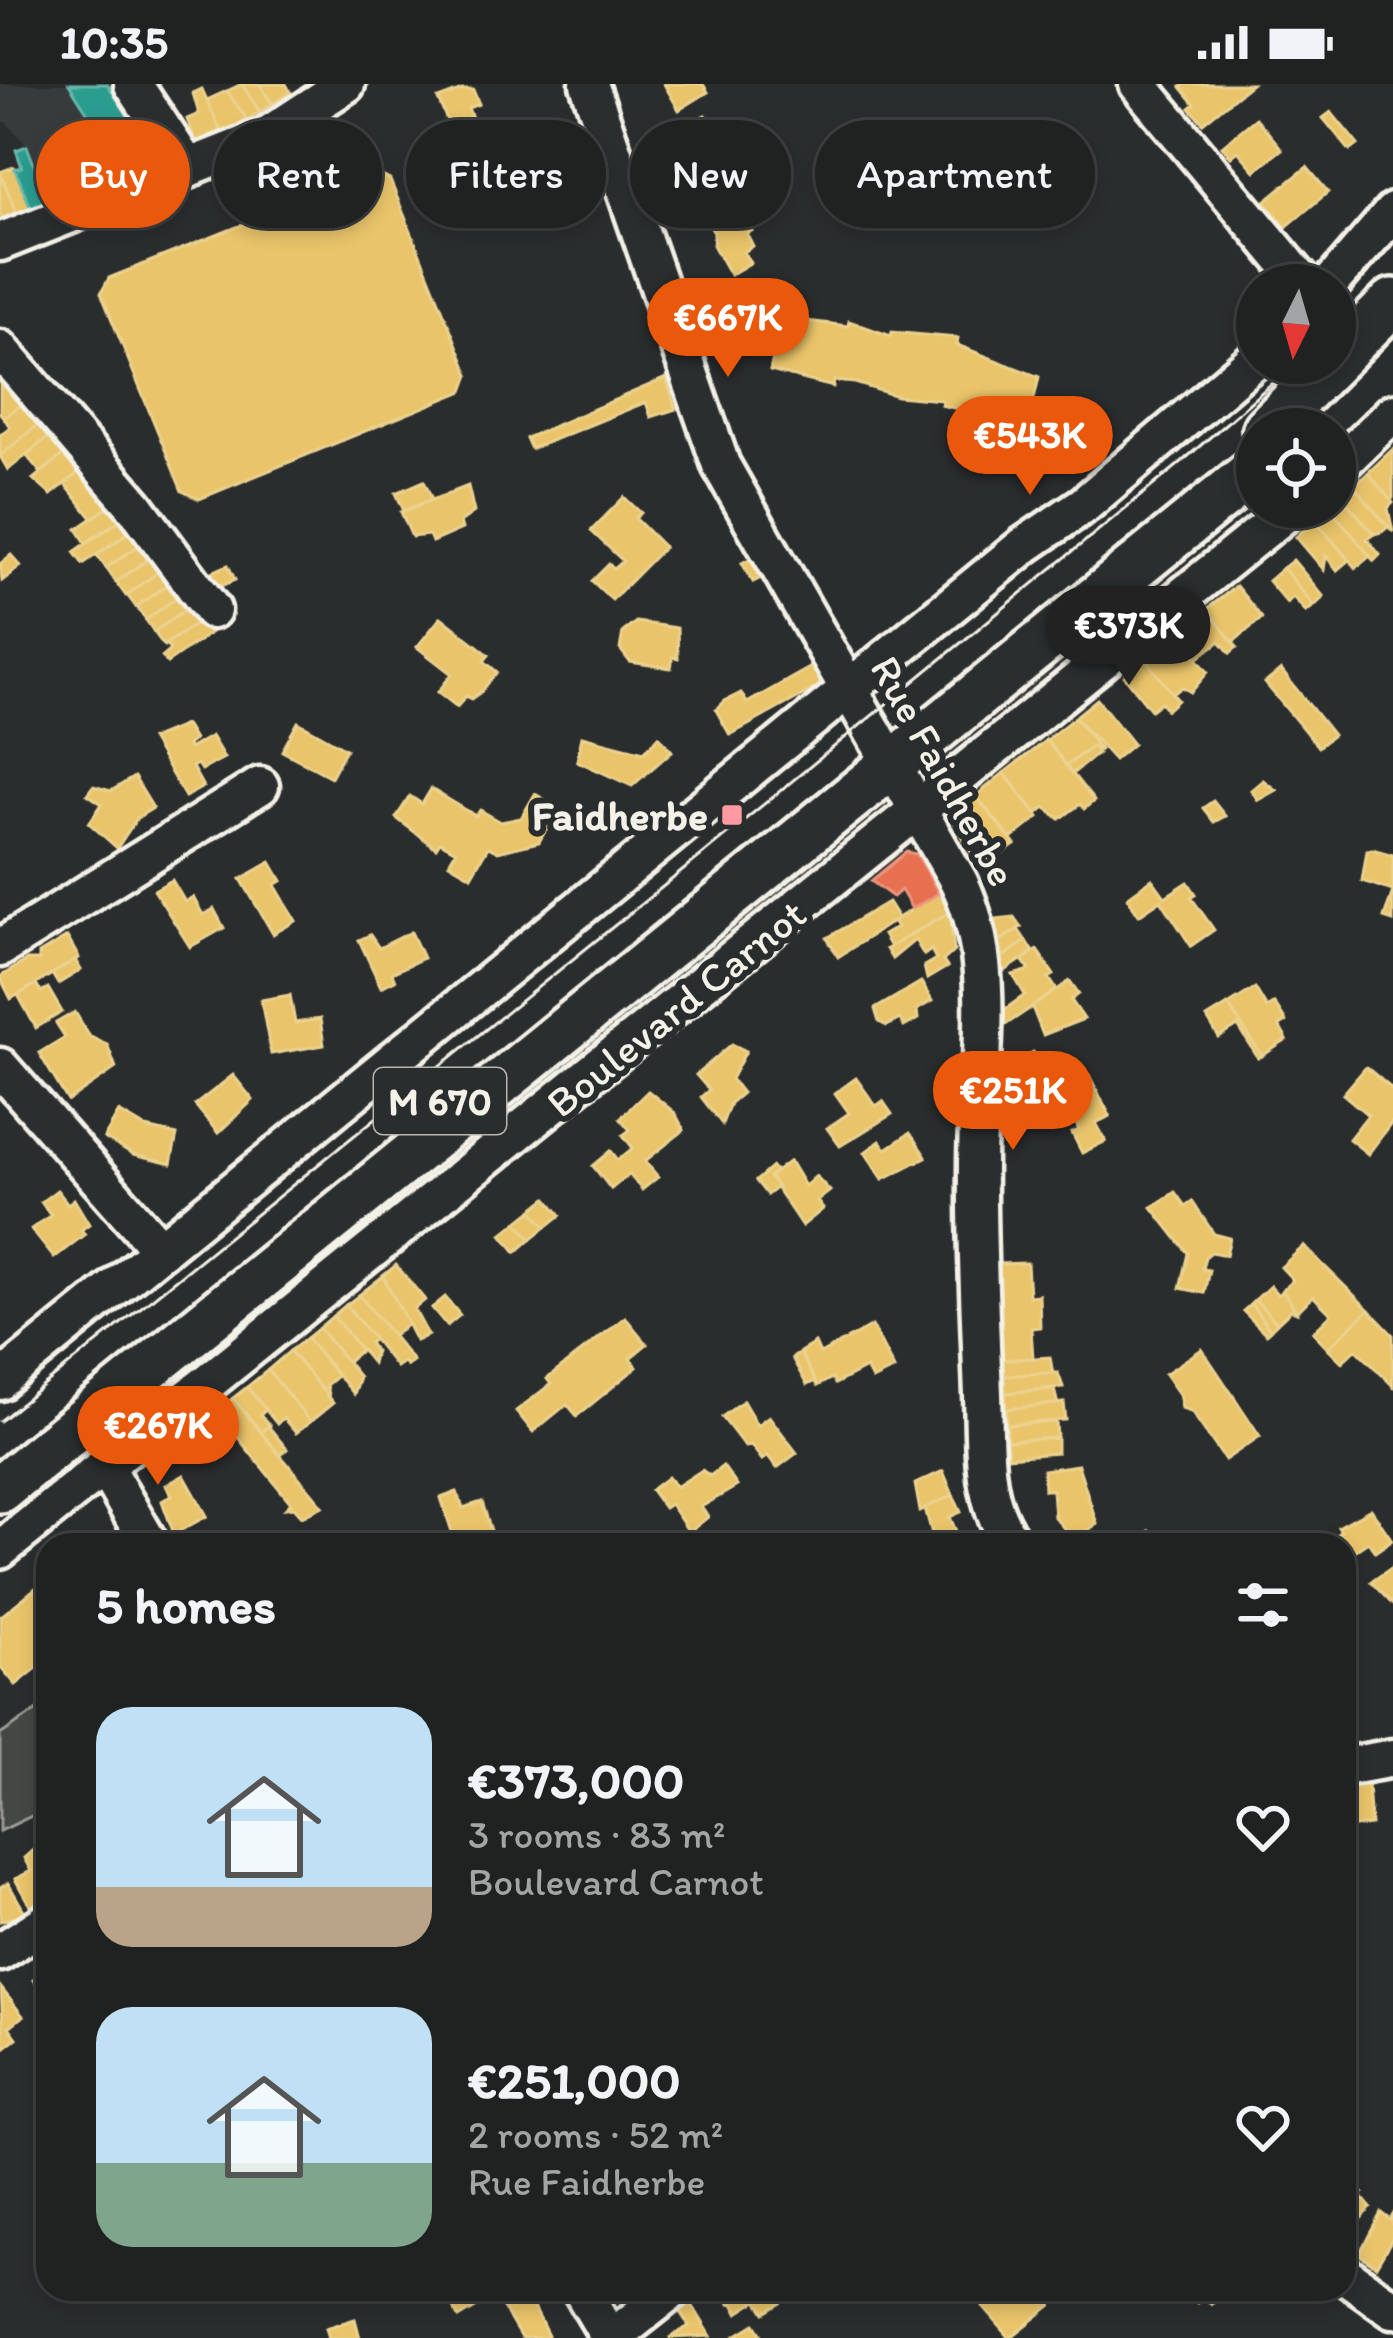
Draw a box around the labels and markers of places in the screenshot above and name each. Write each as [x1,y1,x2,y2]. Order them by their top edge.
pin: €667K [644,278,812,380]
pin: €543K [946,396,1114,498]
pin: €373K [1045,586,1213,688]
place label: Faidherbe [532,790,708,841]
marker: Faidherbe [719,802,745,828]
pin: €251K [929,1051,1097,1153]
pin: €267K [74,1386,242,1488]

